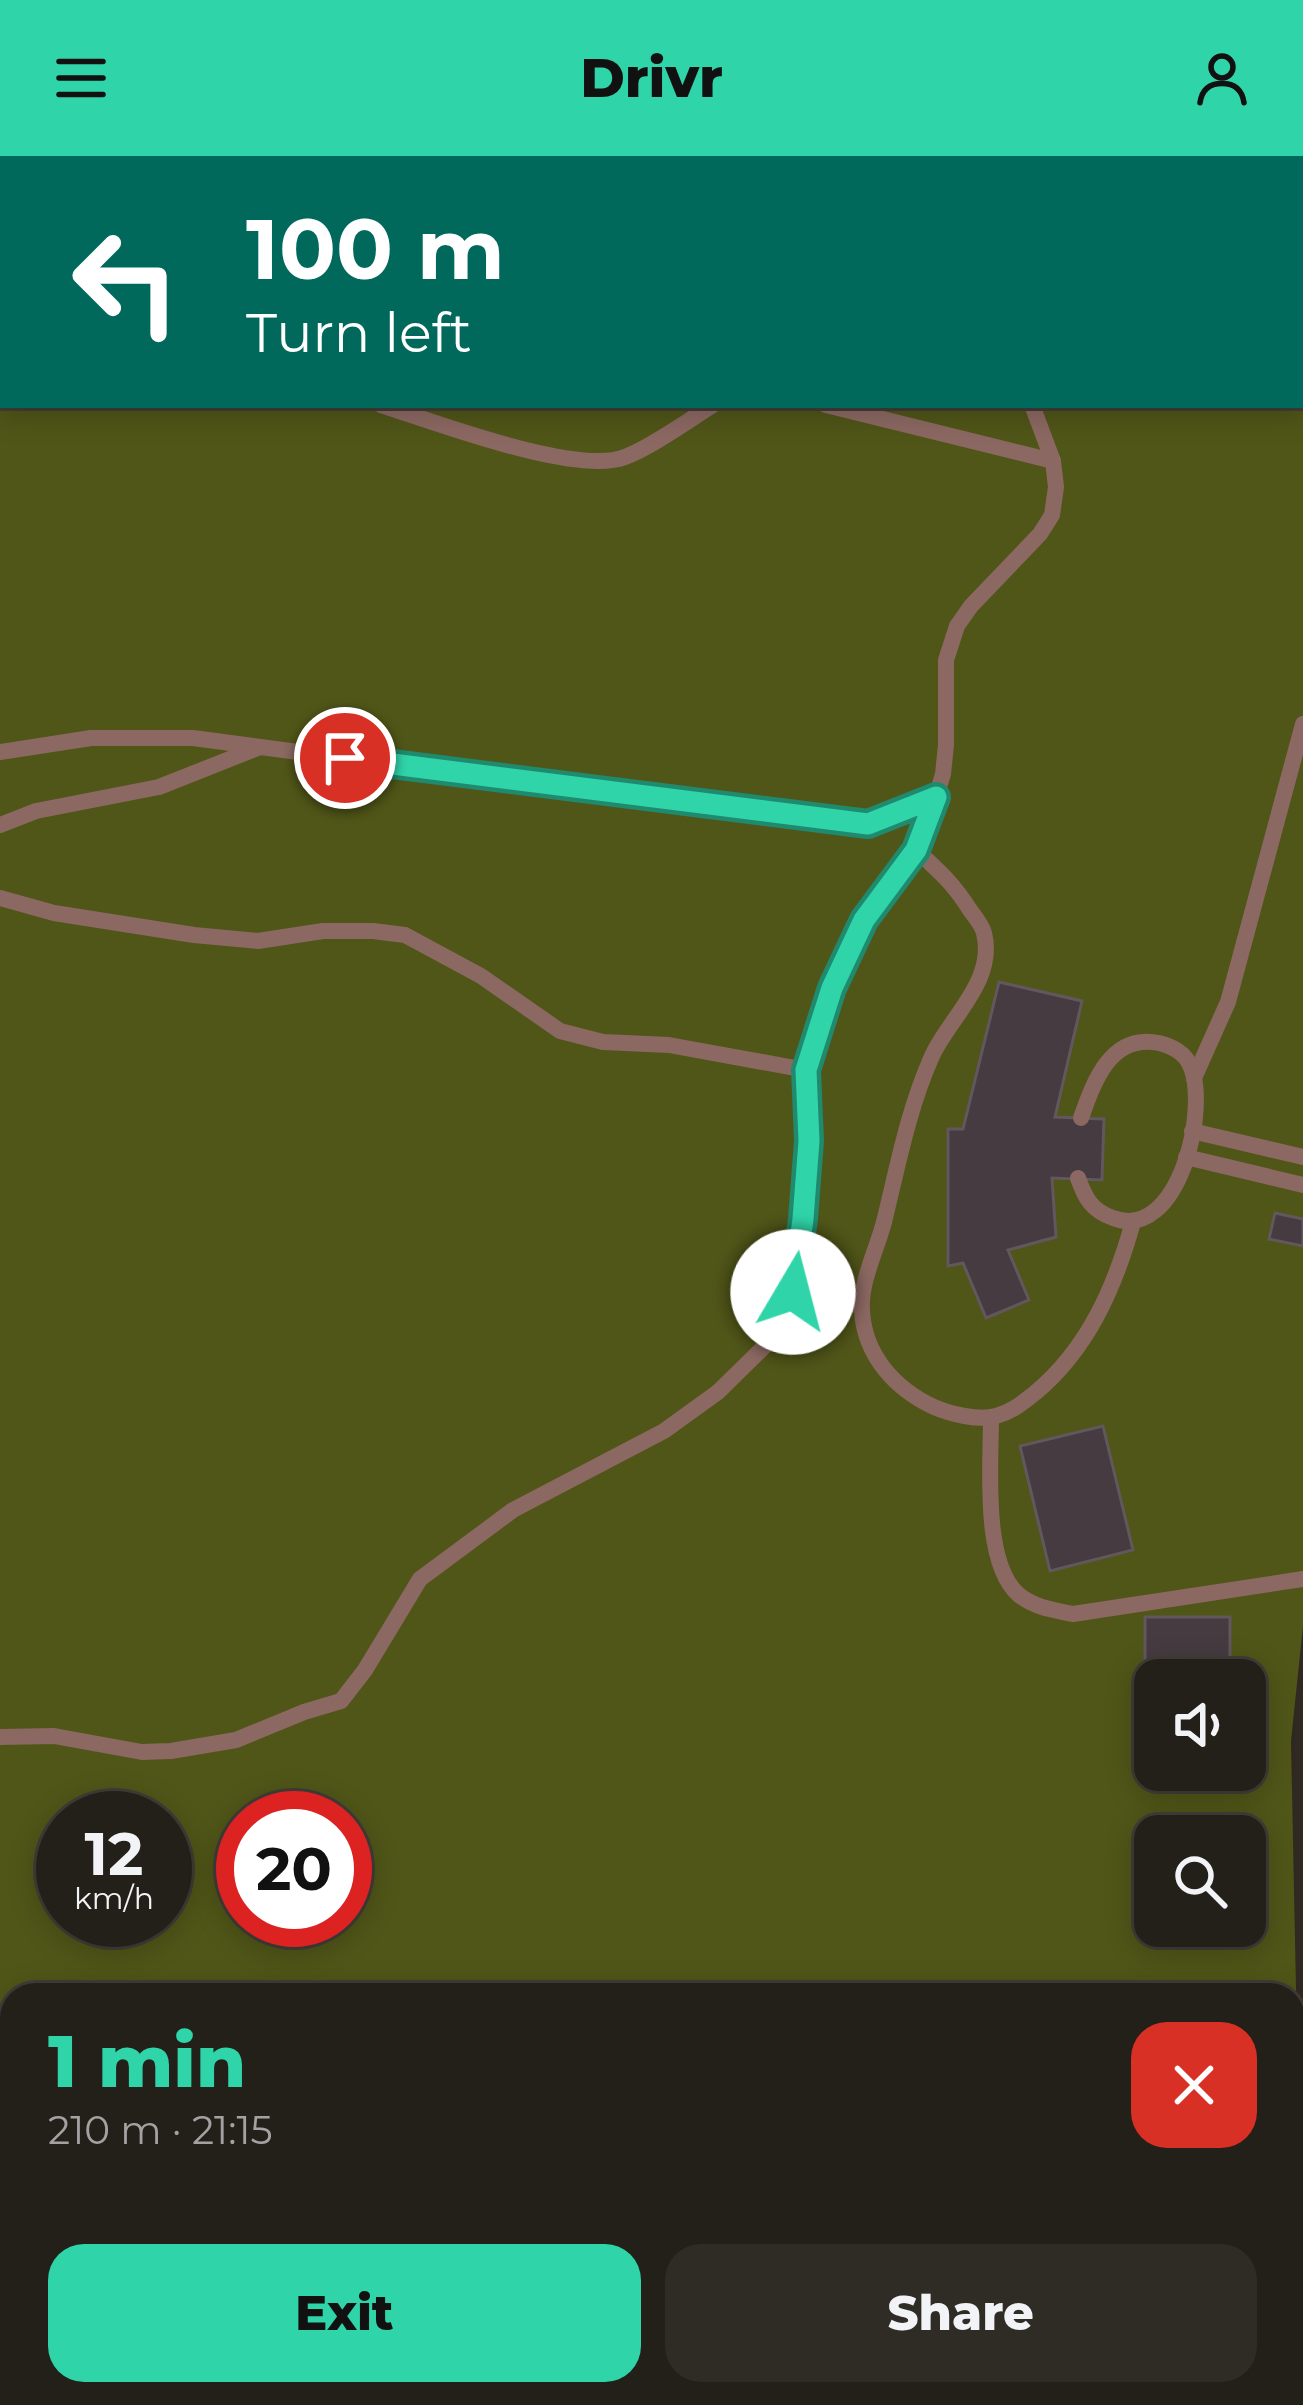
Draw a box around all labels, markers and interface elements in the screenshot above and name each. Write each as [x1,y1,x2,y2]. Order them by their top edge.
icon: menu [48,45,114,111]
text: Drivr [580,45,723,111]
icon: person [1189,45,1255,111]
text: 100 m [246,198,505,300]
icon: left [48,204,204,360]
text: Turn left [246,300,472,366]
pin [294,707,396,809]
icon: arrive [312,725,378,791]
position arrow [730,1229,856,1355]
map controls [1134,1659,1266,1947]
button: sound [1134,1659,1266,1791]
speed limit sign: 20 [216,1791,372,1947]
button: search [1134,1815,1266,1947]
text: 12 [85,1817,143,1890]
text: km/h [74,1880,154,1917]
text: 1 min [48,2017,246,2105]
button: close [1131,2022,1257,2148]
text: 210 m · 21:15 [48,2106,273,2154]
button: Exit [48,2244,641,2382]
button: Share [665,2244,1257,2382]

